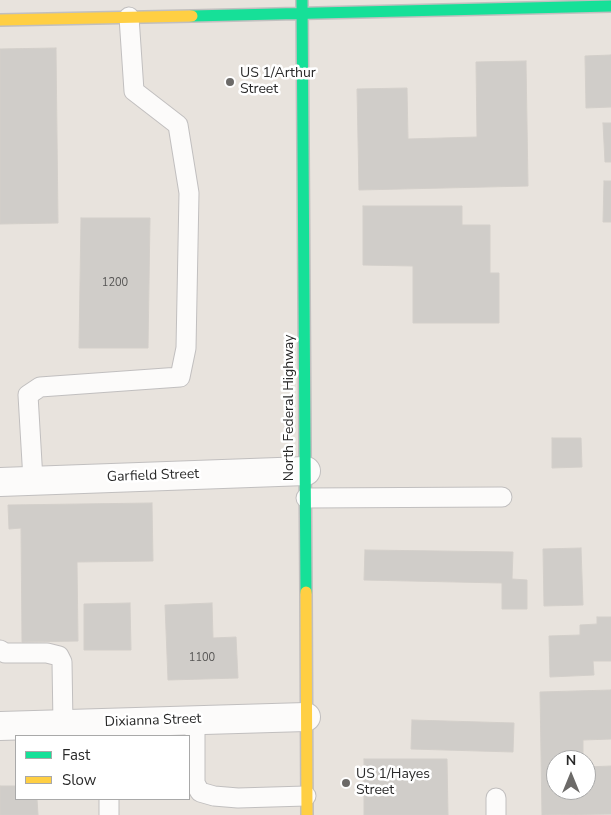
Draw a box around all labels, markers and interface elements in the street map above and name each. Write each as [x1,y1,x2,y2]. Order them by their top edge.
place label: US 1/Arthur Street [240,66,316,98]
marker: US 1/Arthur Street [224,76,236,88]
house number: 1200 [102,276,128,290]
street label: North Federal Highway [282,335,298,481]
street label: Garfield Street [107,466,199,486]
house number: 1100 [189,651,215,665]
street label: Dixianna Street [104,711,202,731]
legend [15,735,190,800]
text: Fast [62,745,90,765]
north arrow [546,750,596,800]
text: N [566,751,576,770]
place label: US 1/Hayes Street [356,767,430,800]
text: Slow [62,770,96,790]
marker: US 1/Hayes Street [340,777,352,789]

